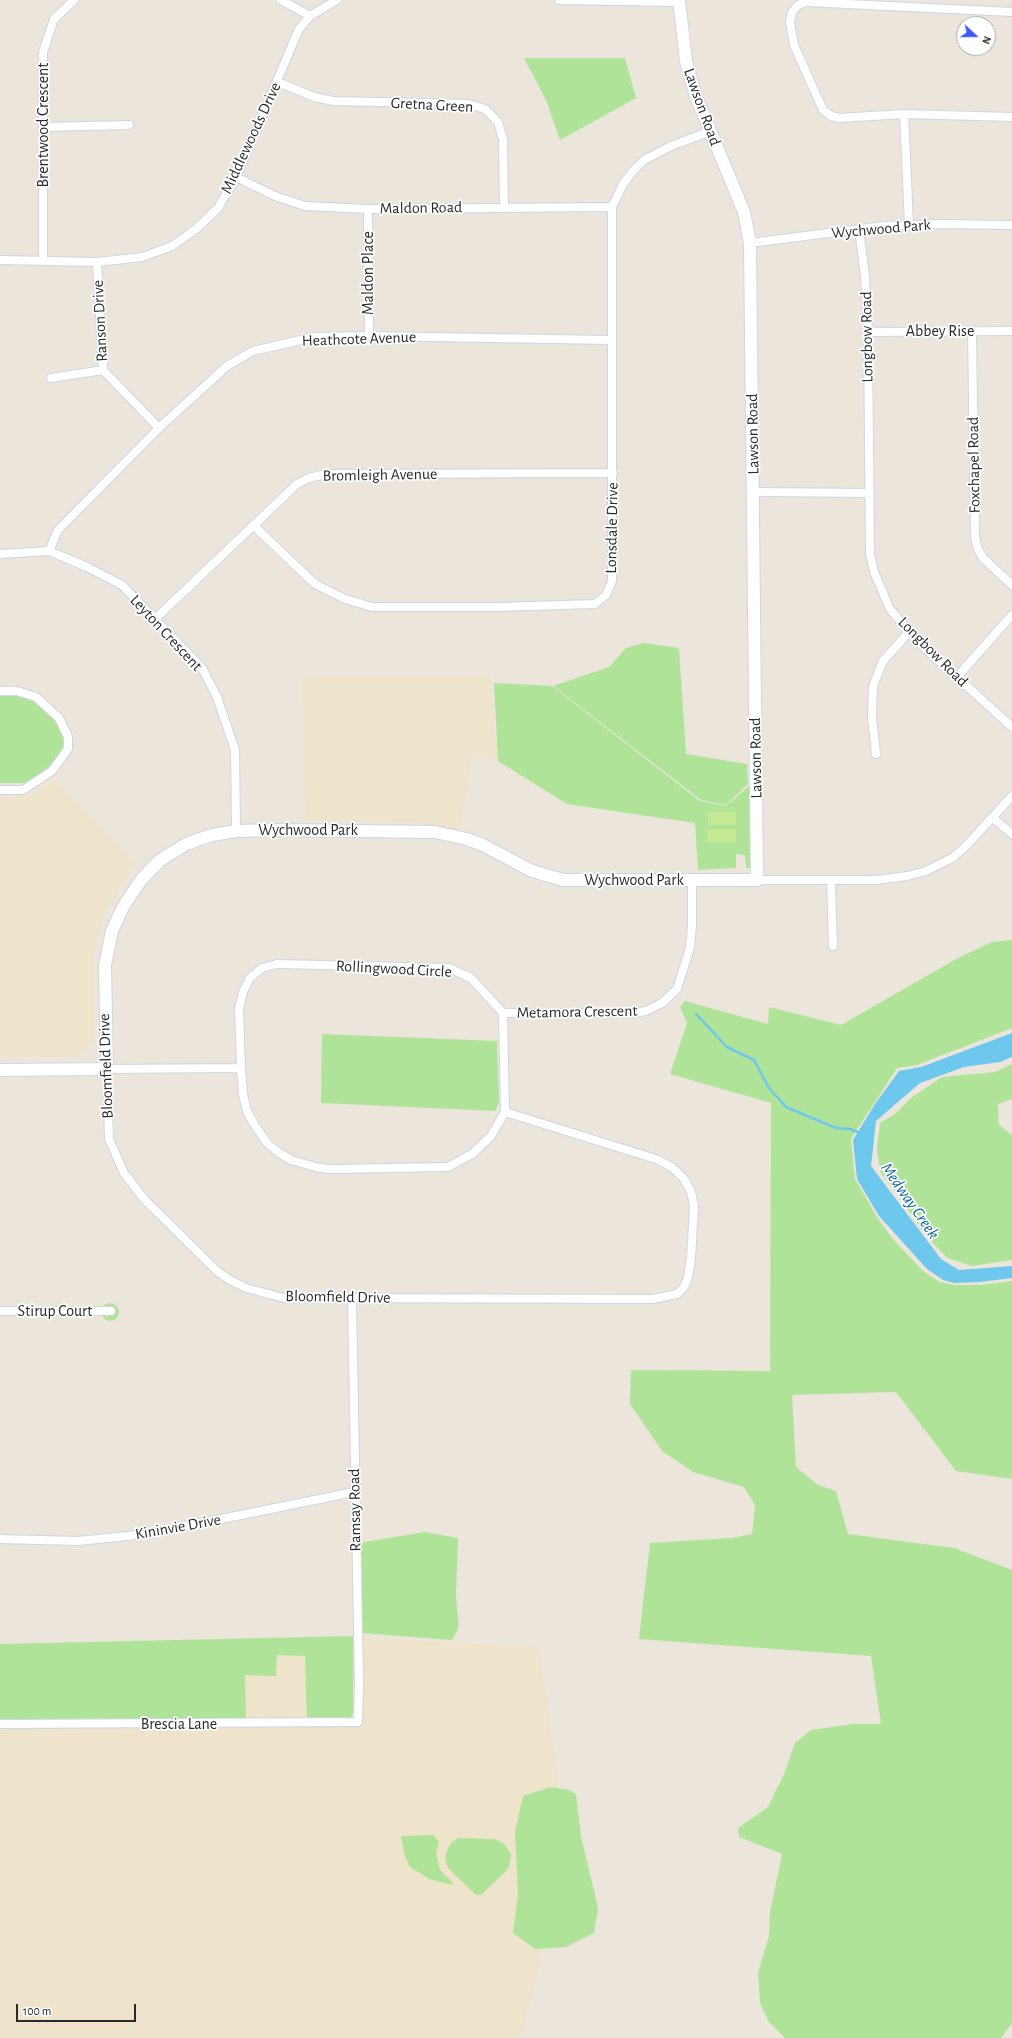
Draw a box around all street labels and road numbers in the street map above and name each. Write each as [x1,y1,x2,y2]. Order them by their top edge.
street label: Brentwood Crescent [33,63,53,187]
street label: Lawson Road [679,66,725,148]
street label: Middlewoods Drive [217,79,285,197]
street label: Gretna Green [390,93,474,117]
street label: Maldon Road [380,198,462,218]
street label: Wychwood Park [831,215,931,243]
street label: Maldon Place [358,231,378,315]
street label: Ranson Drive [88,280,112,362]
street label: Longbow Road [857,291,877,383]
street label: Abbey Rise [906,321,974,341]
street label: Heathcote Avenue [302,327,416,351]
street label: Lawson Road [743,393,763,475]
street label: Foxchapel Road [964,417,984,513]
street label: Bromleigh Avenue [323,464,437,486]
street label: Lonsdale Drive [602,482,622,574]
street label: Leyton Crescent [126,591,206,675]
street label: Longbow Road [894,613,972,691]
street label: Lawson Road [746,717,766,799]
street label: Wychwood Park [258,820,358,840]
street label: Wychwood Park [584,870,684,890]
street label: Rollingwood Circle [336,956,452,982]
street label: Metamora Crescent [516,1001,638,1023]
street label: Bloomfield Drive [95,1013,117,1119]
street label: Bloomfield Drive [285,1286,391,1308]
street label: Stirup Court [18,1301,92,1321]
street label: Ramsay Road [345,1468,365,1552]
street label: Kininvie Drive [134,1510,222,1544]
street label: Brescia Lane [141,1714,217,1734]

